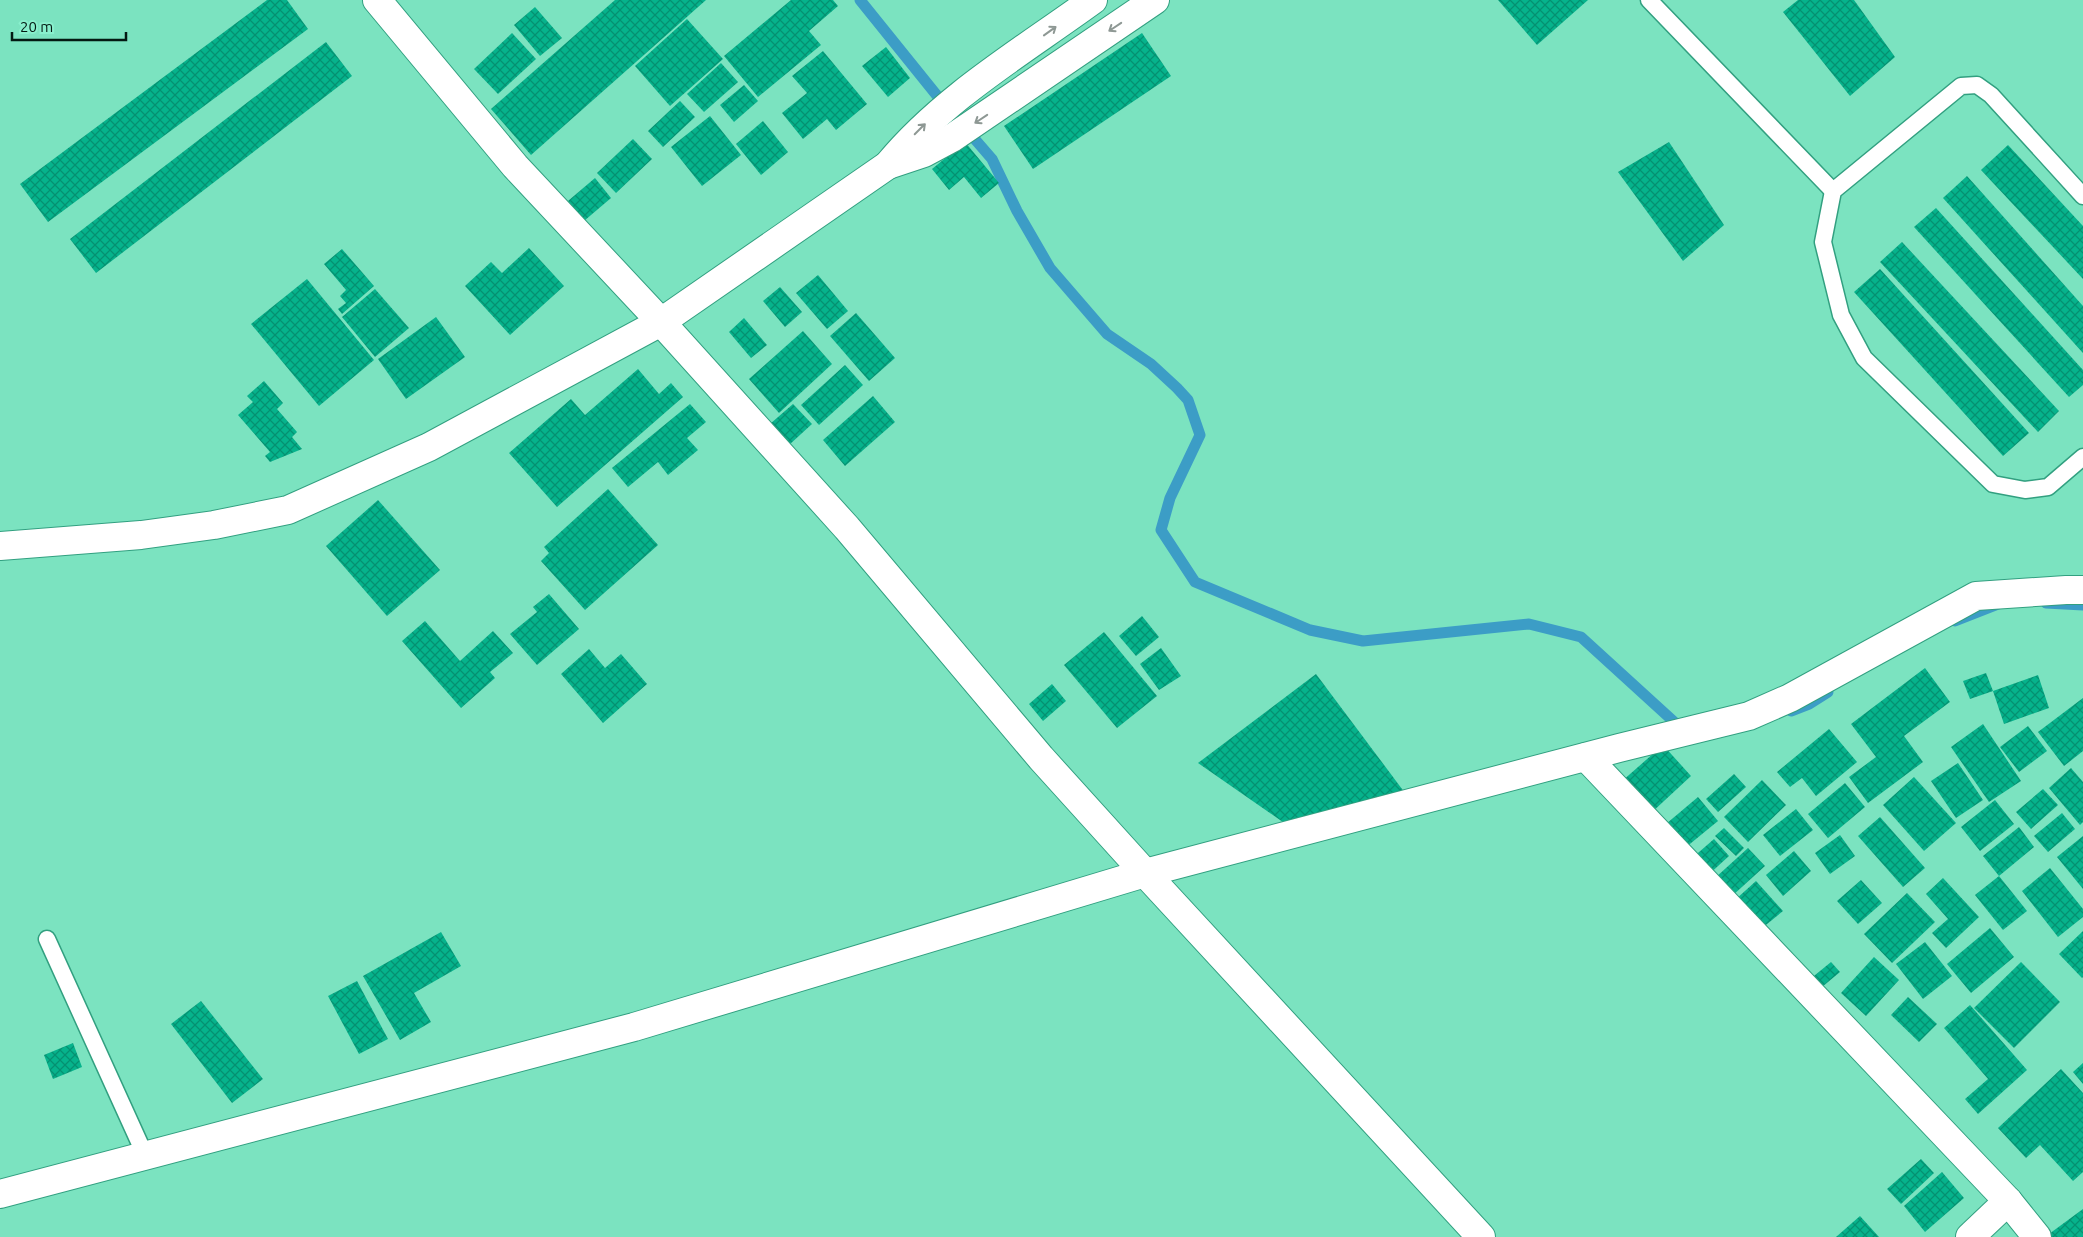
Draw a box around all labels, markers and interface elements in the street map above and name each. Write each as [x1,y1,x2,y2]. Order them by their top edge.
scale bar [12,10,126,42]
text: 20 m [20,18,53,35]
one-way arrow [1108,22,1122,33]
one-way arrow [1042,26,1056,36]
one-way arrow [974,114,988,124]
one-way arrow [914,123,926,135]

